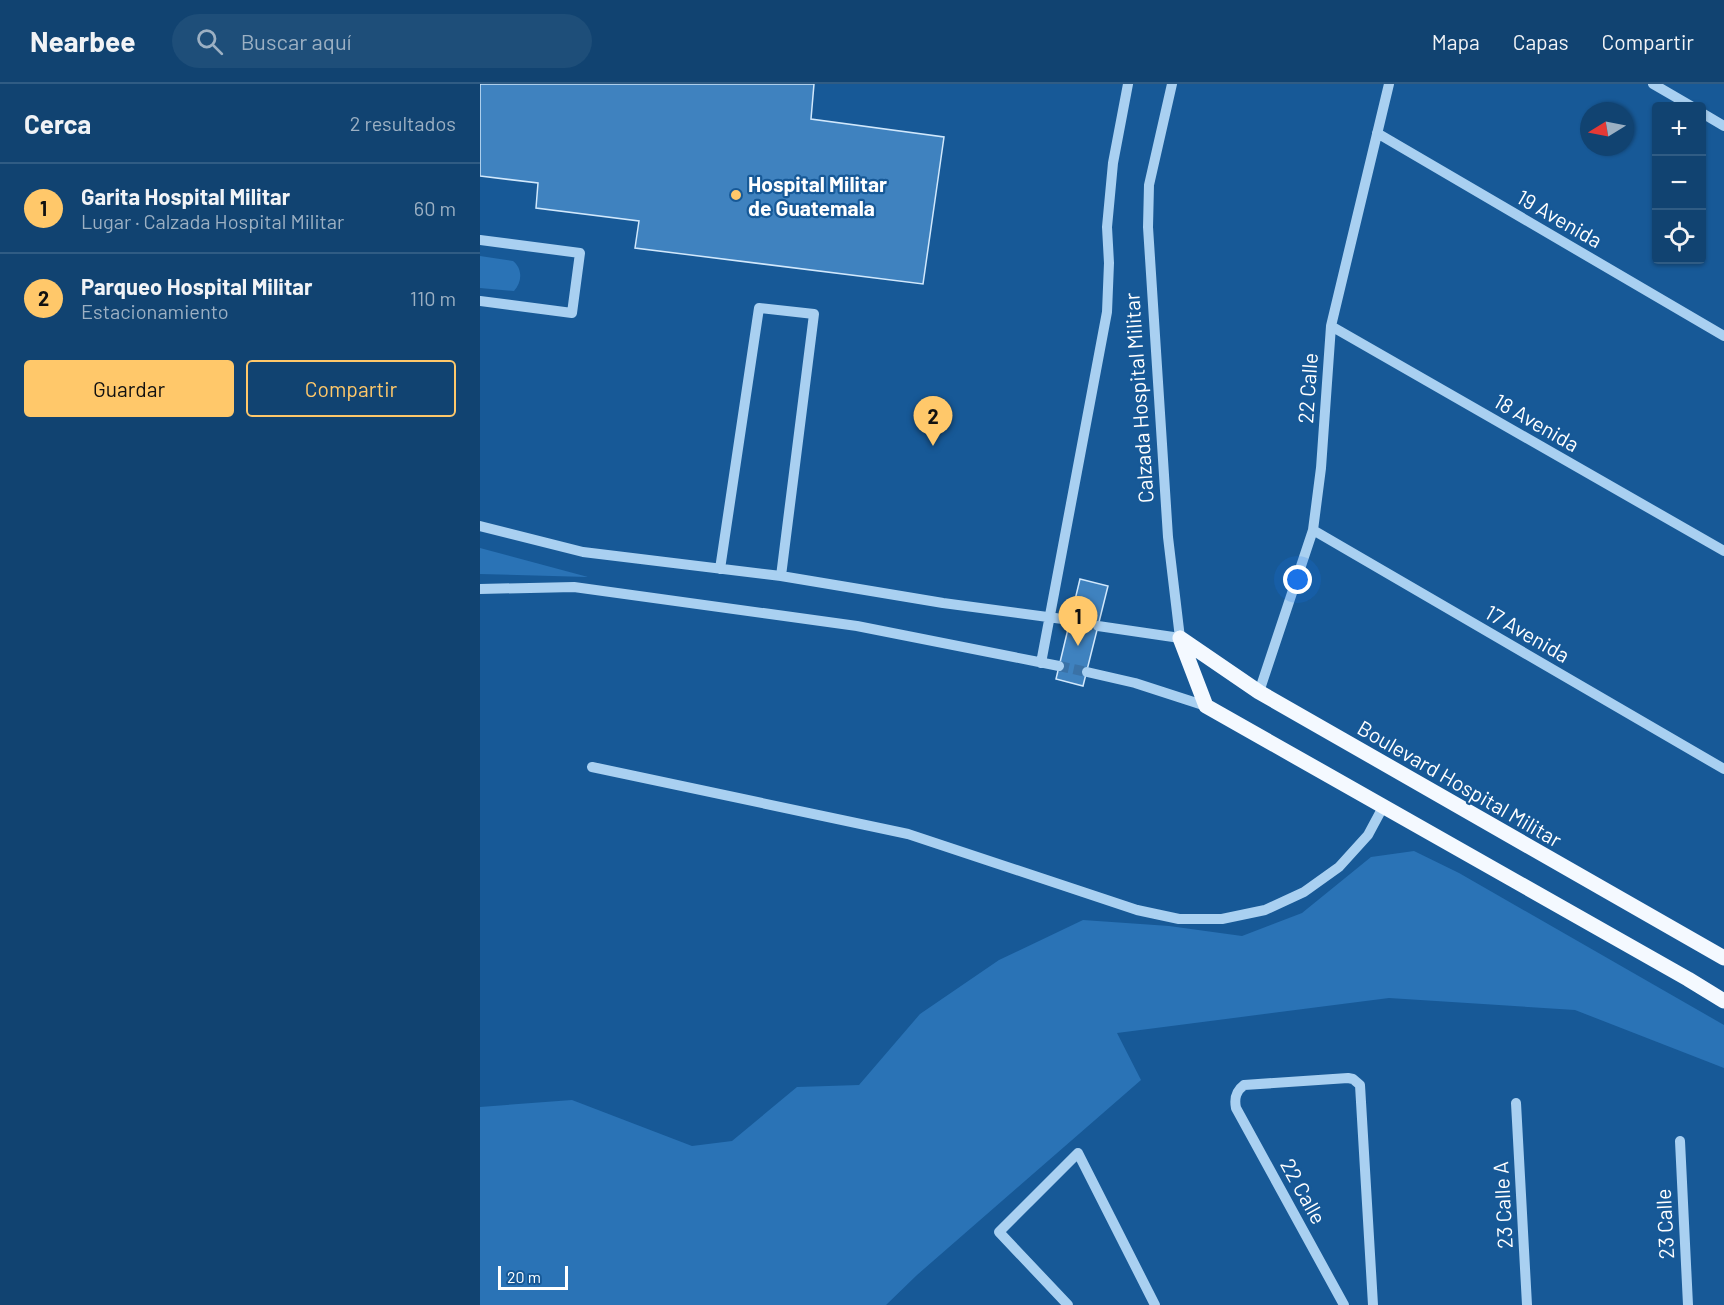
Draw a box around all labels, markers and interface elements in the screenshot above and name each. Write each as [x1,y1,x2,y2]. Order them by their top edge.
search box [172,14,592,68]
text: Nearbee [30,24,136,58]
icon: search [193,25,226,58]
text: Buscar aquí [241,28,351,54]
text: Mapa [1432,29,1480,54]
text: Capas [1513,29,1569,54]
text: Compartir [1602,29,1694,54]
north arrow [1580,102,1634,156]
map controls [1652,102,1706,264]
button: + [1652,102,1706,156]
text: Cerca [24,108,91,139]
text: 2 resultados [350,111,456,135]
button: − [1652,156,1706,210]
place label: Hospital Militar de Guatemala [748,171,887,220]
text: Garita Hospital Militar [81,183,290,209]
street label: 19 Avenida [1513,184,1607,252]
marker: Hospital Militar de Guatemala [729,188,743,202]
text: 1 [40,196,47,220]
text: 60 m [414,196,456,220]
text: Lugar · Calzada Hospital Militar [81,209,344,233]
button: locate [1652,210,1706,264]
text: Parqueo Hospital Militar [81,273,312,299]
text: 2 [38,286,49,310]
text: 110 m [410,286,456,310]
street label: Calzada Hospital Militar [1118,292,1158,504]
text: Estacionamiento [81,299,229,323]
street label: 22 Calle [1292,352,1322,424]
button: Guardar [24,360,234,417]
button: Compartir [246,360,456,417]
street label: 18 Avenida [1490,388,1584,456]
pin: 2 [914,396,952,446]
your location [1283,565,1312,594]
pin: 1 [1058,596,1098,646]
street label: 17 Avenida [1481,599,1575,667]
street label: Boulevard Hospital Militar [1354,714,1567,852]
street label: 22 Calle [1276,1154,1332,1228]
street label: 23 Calle A [1487,1161,1517,1249]
street label: 23 Calle [1650,1188,1678,1260]
scale bar [498,1263,568,1290]
text: 20 m [507,1267,541,1286]

